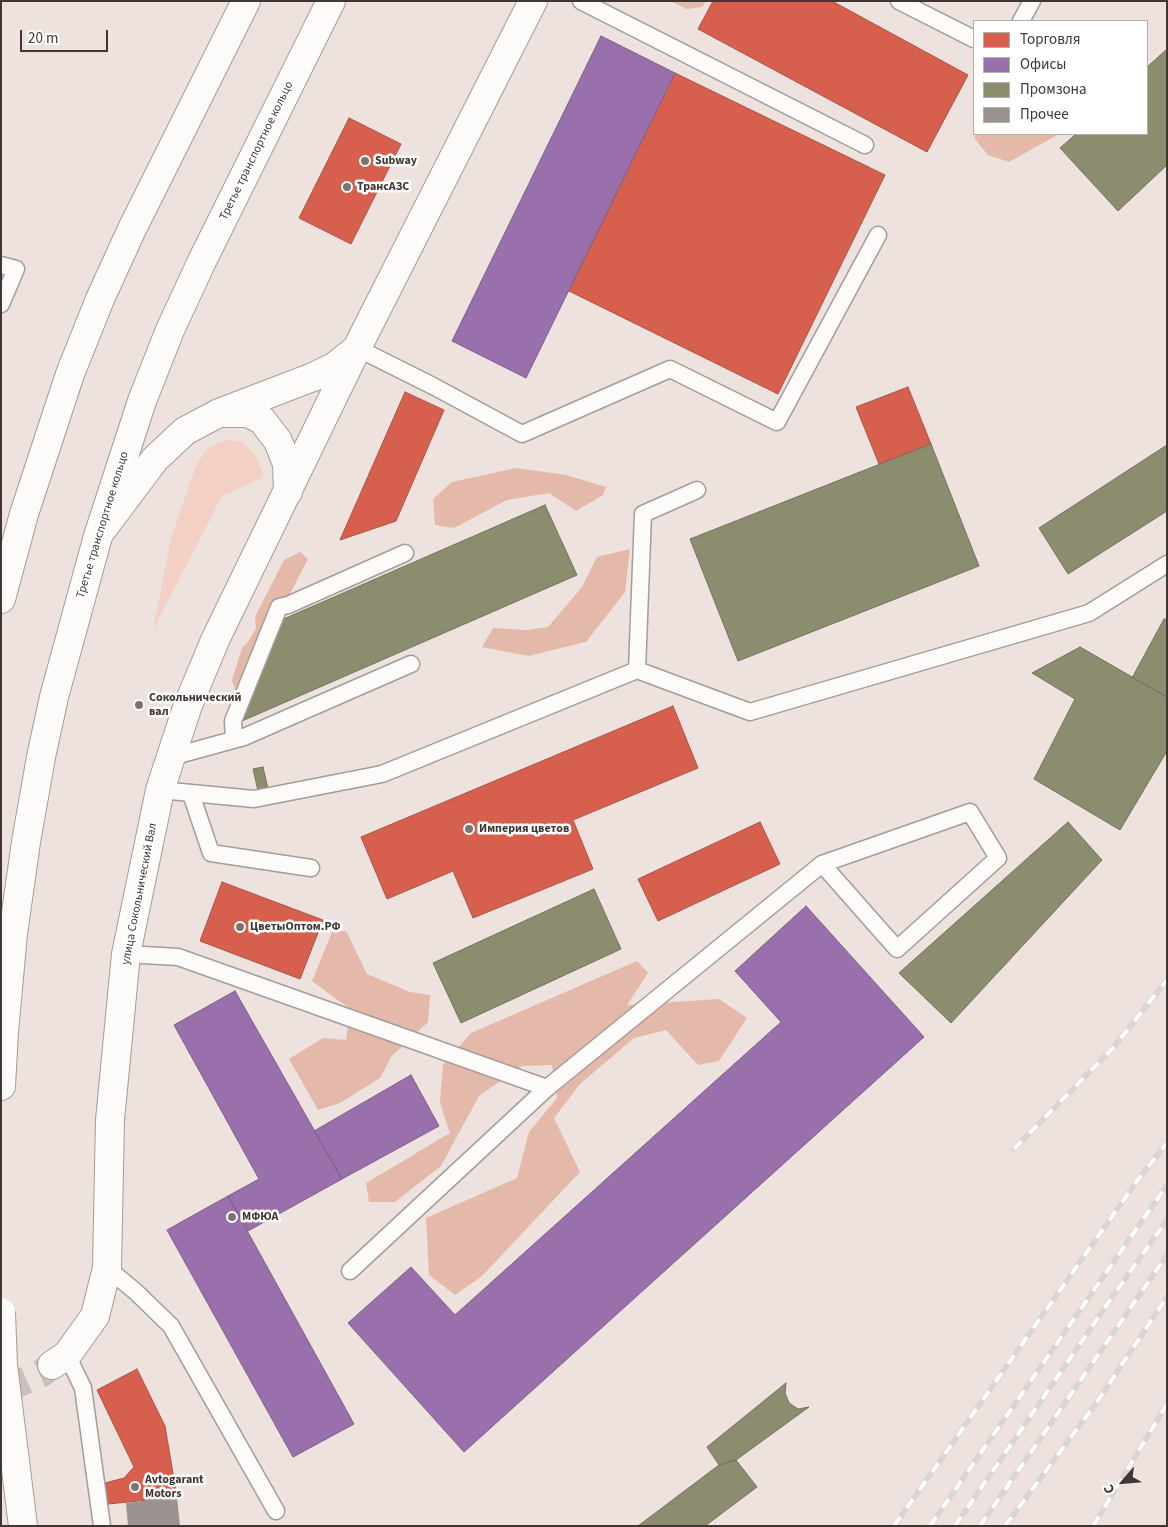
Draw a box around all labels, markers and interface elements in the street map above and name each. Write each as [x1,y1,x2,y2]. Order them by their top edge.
scale bar [22,20,110,52]
legend [973,20,1148,135]
text: 20 m [28,28,58,49]
text: Торговля [1020,29,1080,50]
text: Офисы [1020,54,1066,75]
street label: Третье транспортное кольцо [217,79,297,223]
text: Промзона [1020,79,1087,100]
text: Прочее [1020,104,1069,125]
place label: Subway [375,154,417,168]
marker: Subway [359,155,371,167]
place label: ТрансАЗС [357,180,409,194]
marker: ТрансАЗС [341,181,353,193]
street label: Третье транспортное кольцо [74,450,132,600]
place label: Сокольнический вал [149,691,242,719]
marker: Сокольнический вал [133,699,145,711]
street label: улица Сокольнический Вал [119,822,161,966]
place label: Империя цветов [479,822,569,836]
marker: Империя цветов [463,823,475,835]
place label: ЦветыОптом.РФ [250,920,341,934]
marker: ЦветыОптом.РФ [234,921,246,933]
place label: МФЮА [242,1210,278,1224]
marker: МФЮА [226,1211,238,1223]
north arrow [1098,1457,1148,1507]
place label: Avtogarant Motors [145,1473,204,1501]
marker: Avtogarant Motors [129,1481,141,1493]
text: С [1099,1481,1120,1497]

